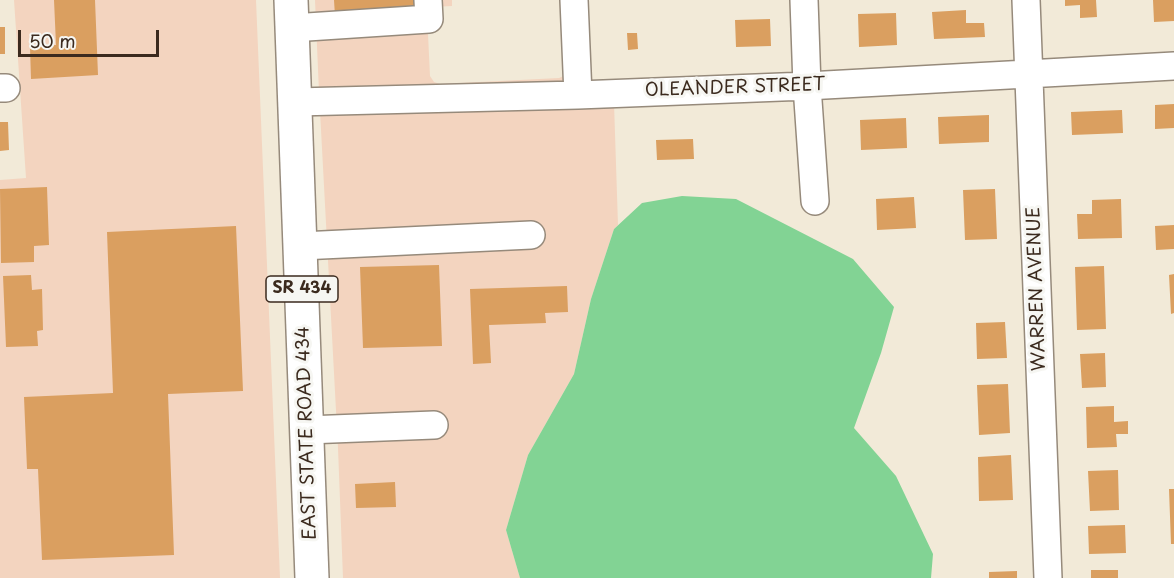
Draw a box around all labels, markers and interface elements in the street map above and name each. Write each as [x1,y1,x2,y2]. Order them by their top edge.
scale bar [21,18,162,56]
text: 50 m [29,27,76,54]
street label: OLEANDER STREET [644,74,826,102]
street label: WARREN AVENUE [1023,206,1051,372]
road number: SR 434 [266,276,338,302]
street label: EAST STATE ROAD 434 [292,326,322,540]

